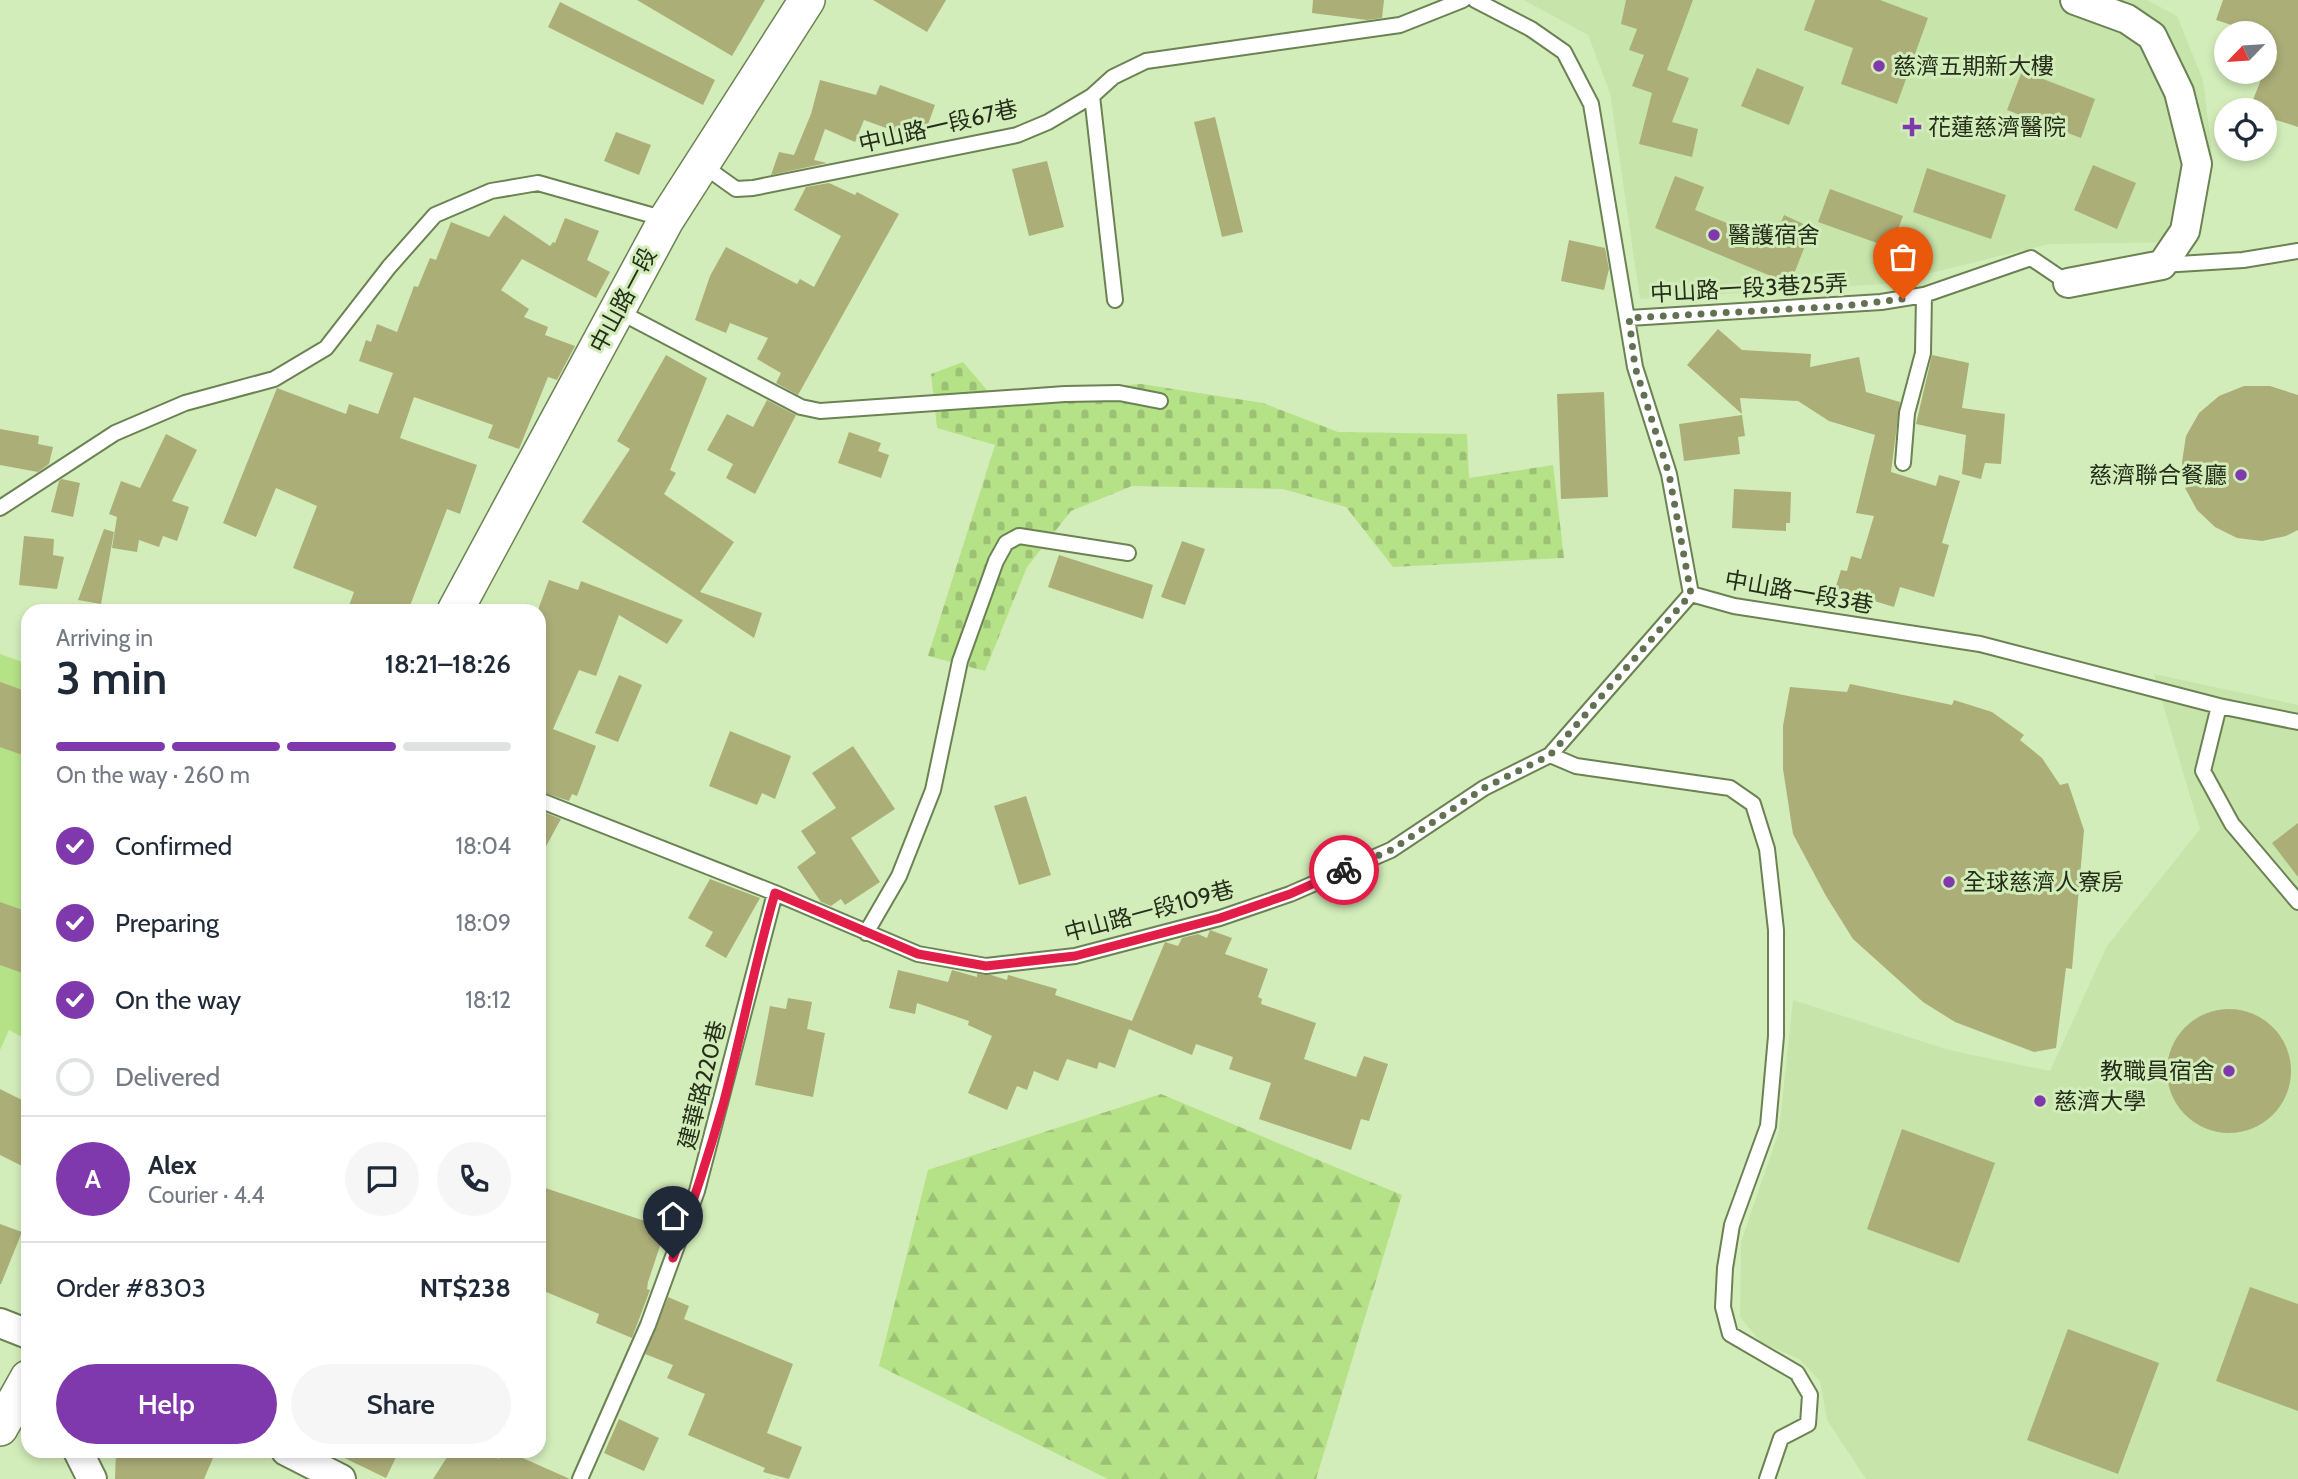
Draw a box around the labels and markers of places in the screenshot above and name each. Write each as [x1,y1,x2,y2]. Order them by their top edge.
place label: 慈濟五期新大樓 [1893,52,2054,80]
marker: 慈濟五期新大樓 [1871,58,1887,74]
place label: 花蓮慈濟醫院 [1928,113,2066,141]
marker: 花蓮慈濟醫院 [1902,117,1922,137]
place label: 醫護宿舍 [1728,221,1820,249]
marker: 醫護宿舍 [1706,227,1722,243]
pin [1873,227,1933,299]
place label: 慈濟聯合餐廳 [2089,461,2227,489]
marker: 慈濟聯合餐廳 [2233,467,2249,483]
place label: 全球慈濟人寮房 [1963,868,2124,896]
marker: 全球慈濟人寮房 [1941,874,1957,890]
place label: 教職員宿舍 [2100,1057,2215,1085]
marker: 教職員宿舍 [2221,1063,2237,1079]
place label: 慈濟大學 [2054,1087,2146,1115]
marker: 慈濟大學 [2032,1093,2048,1109]
pin [643,1186,703,1258]

